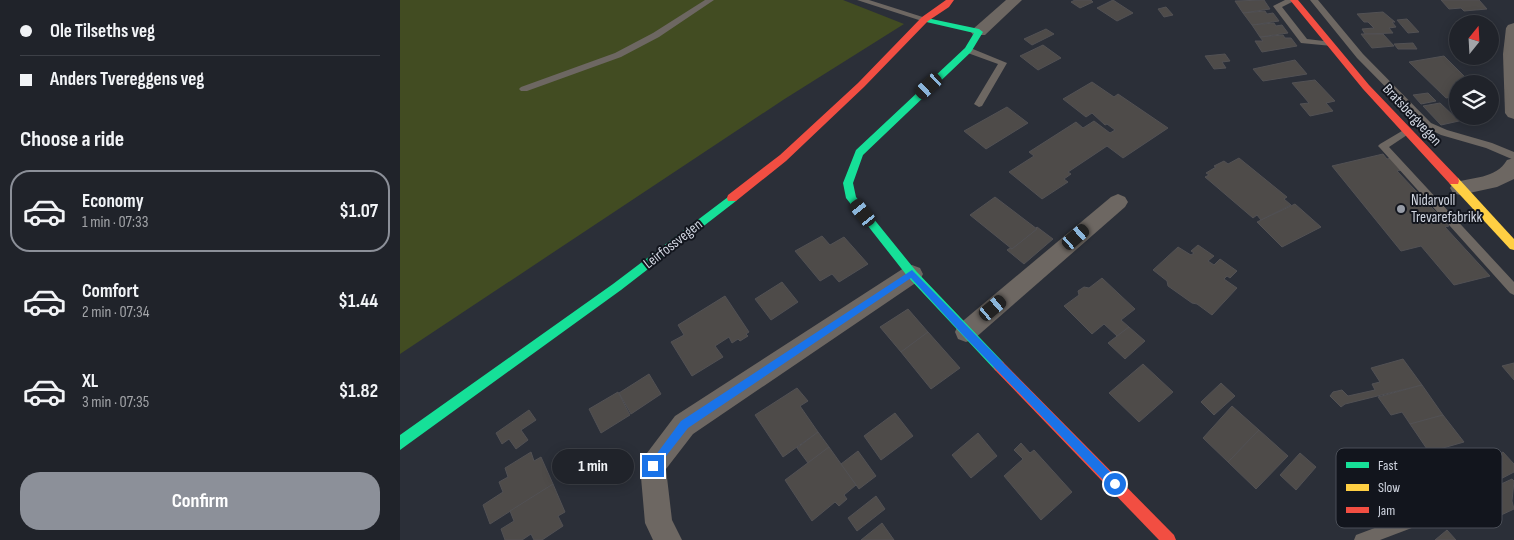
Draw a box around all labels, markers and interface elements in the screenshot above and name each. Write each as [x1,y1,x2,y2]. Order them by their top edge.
north arrow [1449,15,1499,65]
map controls [1449,15,1499,125]
text: Ole Tilseths veg [50,20,155,43]
text: Anders Tvereggens veg [50,68,204,91]
car [912,70,945,102]
button: layers [1449,75,1499,125]
street label: Bratsbergvegen [1378,80,1446,150]
text: Choose a ride [20,126,124,153]
icon: car [22,189,67,234]
text: Economy [82,190,144,213]
place label: Nidarvoll Trevarefabrikk [1411,191,1482,227]
car [847,197,878,229]
text: $1.07 [339,200,378,223]
marker: Nidarvoll Trevarefabrikk [1395,203,1407,215]
text: 1 min · 07:33 [82,213,148,232]
street label: Leirfossvegen [640,215,706,273]
car [1059,221,1092,253]
icon: car [22,279,67,324]
text: Comfort [82,280,139,303]
text: $1.44 [338,290,378,313]
car [976,293,1009,323]
text: 2 min · 07:34 [82,303,149,322]
icon: car [22,369,67,414]
text: XL [82,370,98,393]
text: $1.82 [339,380,378,403]
text: 3 min · 07:35 [82,393,149,412]
callout: 1 min [553,448,636,484]
legend [1336,448,1502,528]
route end [642,455,664,477]
text: 1 min [578,457,608,476]
text: Fast [1378,457,1398,474]
button: Confirm [20,472,380,530]
route start [1104,473,1126,495]
text: Slow [1378,479,1400,496]
text: Jam [1377,502,1395,519]

